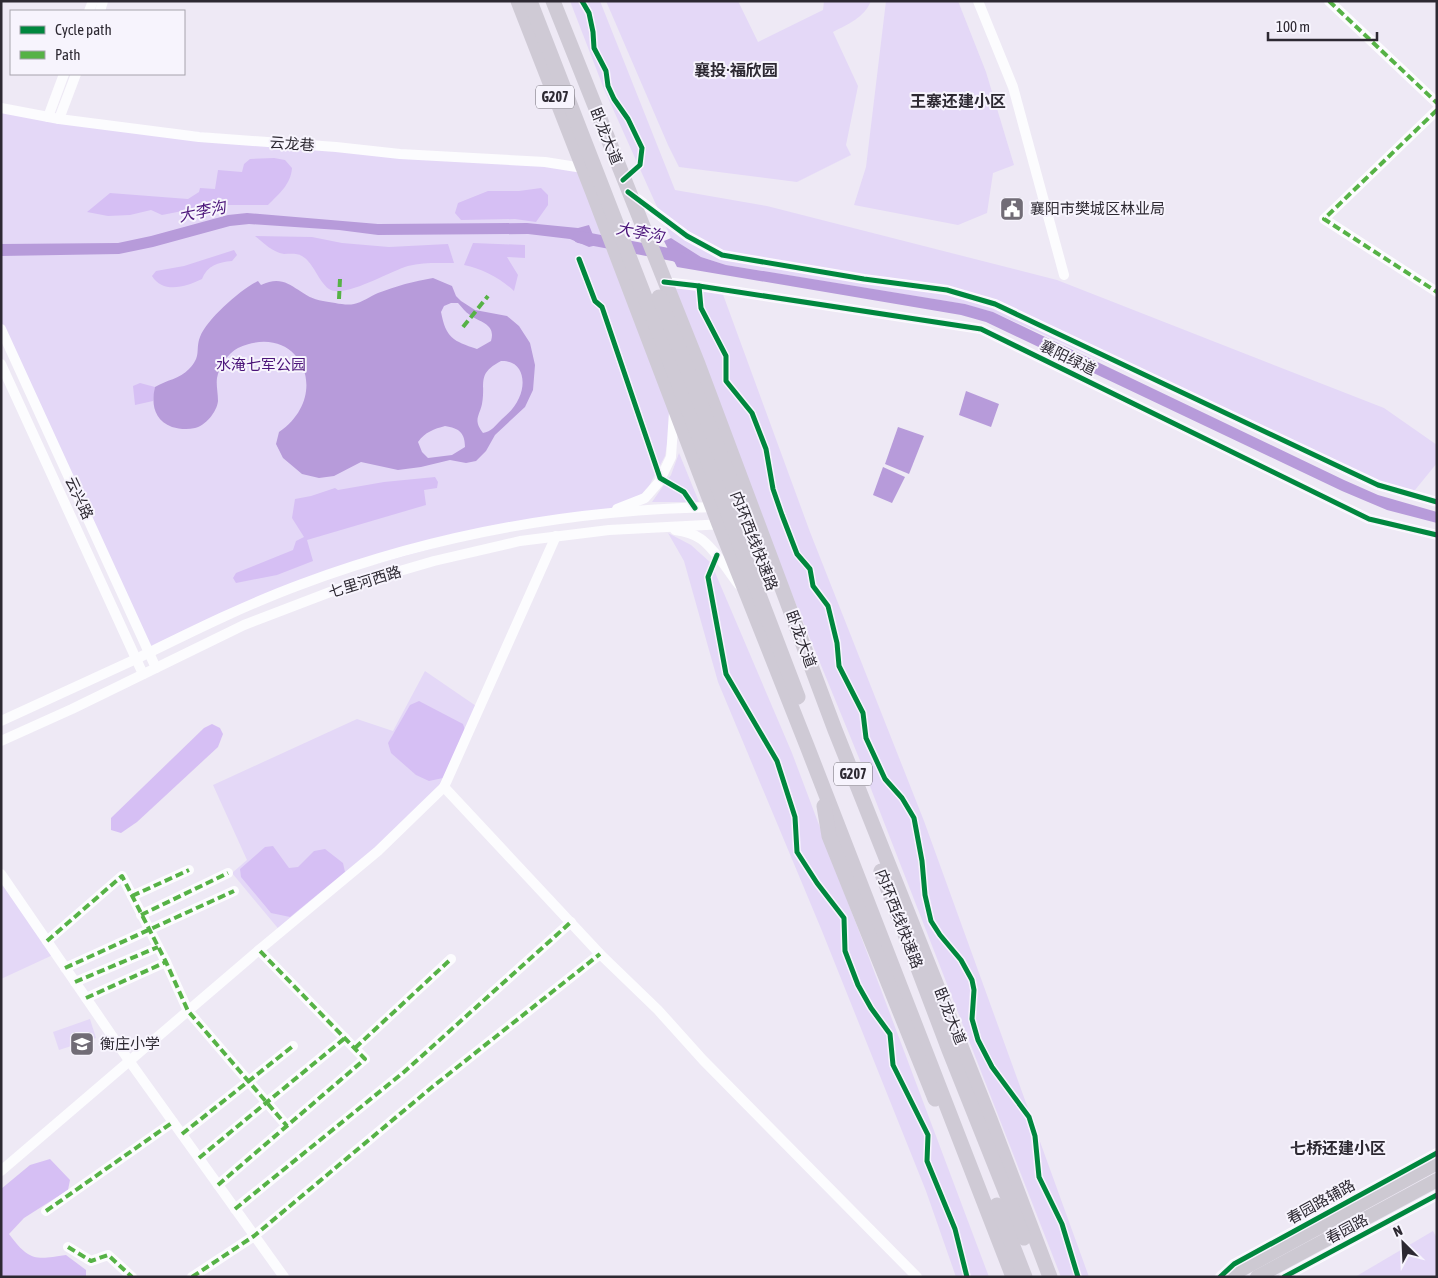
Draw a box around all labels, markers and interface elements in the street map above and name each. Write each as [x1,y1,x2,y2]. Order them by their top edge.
legend [10,10,185,75]
scale bar [1268,10,1377,42]
text: 100 m [1276,18,1310,35]
text: Cycle path [55,21,112,38]
text: Path [55,46,81,63]
district label: 襄投·福欣园 [694,61,778,79]
road number: G207 [536,85,574,108]
district label: 王寨还建小区 [910,92,1006,110]
street label: 卧龙大道 [587,105,626,167]
street label: 云龙巷 [269,133,315,154]
public building icon: 襄阳市樊城区林业局 [999,196,1025,222]
water label: 大李沟 [177,197,229,225]
place label: 襄阳市樊城区林业局 [1030,200,1165,217]
water label: 大李沟 [615,219,667,246]
street label: 襄阳绿道 [1038,337,1099,378]
park label: 水淹七军公园 [216,356,306,373]
street label: 云兴路 [62,474,97,522]
street label: 内环西线快速路 [728,489,781,593]
street label: 七里河西路 [326,562,403,601]
street label: 卧龙大道 [783,608,820,670]
road number: G207 [834,762,872,786]
street label: 内环西线快速路 [873,867,926,971]
street label: 卧龙大道 [931,985,970,1047]
school or university icon: 衡庄小学 [69,1031,95,1057]
place label: 衡庄小学 [100,1035,160,1052]
district label: 七桥还建小区 [1290,1139,1386,1157]
street label: 春园路辅路 [1284,1176,1358,1228]
street label: 春园路 [1323,1210,1371,1248]
north arrow [1378,1218,1428,1268]
text: N [1391,1222,1405,1240]

